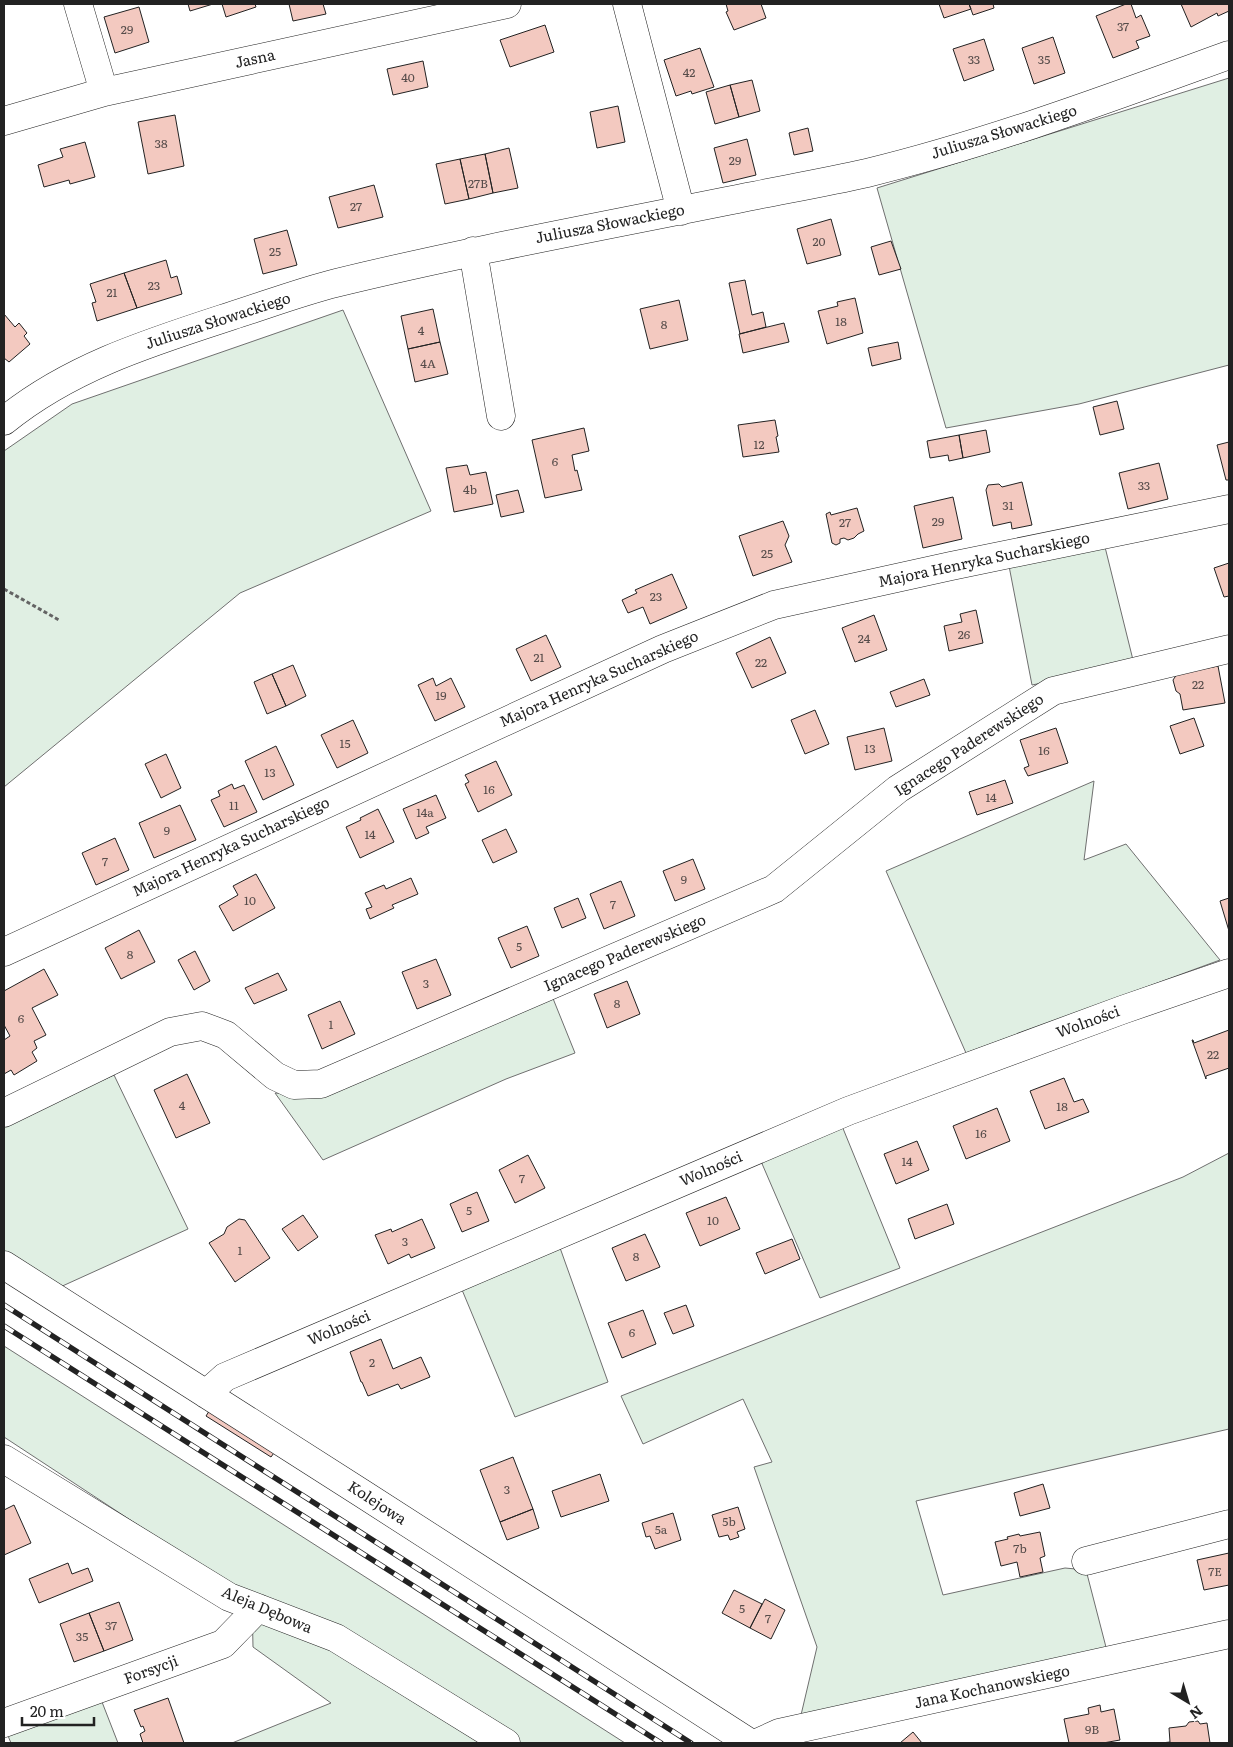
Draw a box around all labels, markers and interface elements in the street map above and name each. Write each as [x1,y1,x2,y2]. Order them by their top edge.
house number: 37 [1117,17,1129,35]
house number: 29 [121,20,133,38]
street label: Jasna [232,42,278,73]
house number: 33 [968,50,980,68]
house number: 35 [1038,50,1050,68]
house number: 42 [683,63,695,81]
house number: 40 [401,68,415,86]
street label: Juliusza Słowackiego [928,97,1080,164]
house number: 38 [154,134,168,152]
house number: 29 [729,151,741,169]
house number: 27B [468,174,488,192]
house number: 27 [350,197,362,215]
street label: Juliusza Słowackiego [533,197,686,248]
house number: 20 [812,232,826,250]
house number: 25 [269,242,281,260]
house number: 23 [148,276,160,294]
house number: 21 [107,283,118,301]
street label: Juliusza Słowackiego [142,285,293,354]
house number: 18 [835,312,847,330]
house number: 8 [661,315,668,333]
house number: 4 [418,321,425,339]
house number: 4A [420,354,436,372]
house number: 12 [754,435,764,453]
house number: 6 [552,452,559,470]
house number: 33 [1138,476,1150,494]
house number: 4b [463,480,477,498]
house number: 31 [1002,496,1014,514]
house number: 29 [932,512,944,530]
house number: 27 [839,513,851,531]
street label: Majora Henryka Sucharskiego [876,525,1092,592]
house number: 25 [761,544,773,562]
house number: 23 [650,587,662,605]
street label: Majora Henryka Sucharskiego [495,623,702,732]
house number: 26 [958,625,971,643]
house number: 24 [858,629,871,647]
house number: 21 [534,648,545,666]
house number: 22 [755,653,767,671]
house number: 22 [1192,675,1204,693]
house number: 19 [435,686,447,704]
street label: Ignacego Paderewskiego [889,687,1048,801]
house number: 15 [340,734,350,752]
house number: 13 [864,739,876,757]
house number: 16 [1038,741,1050,759]
house number: 13 [264,763,276,781]
house number: 16 [483,780,495,798]
house number: 14 [985,788,997,806]
street label: Majora Henryka Sucharskiego [128,790,333,902]
house number: 11 [229,796,239,814]
house number: 14a [416,803,434,821]
house number: 9 [164,821,170,839]
house number: 14 [364,825,376,843]
house number: 7 [102,852,108,870]
house number: 9 [681,870,687,888]
house number: 10 [244,891,256,909]
house number: 7 [610,895,616,913]
street label: Ignacego Paderewskiego [540,907,709,996]
house number: 5 [516,937,522,955]
house number: 8 [127,945,134,963]
house number: 3 [423,974,429,992]
house number: 8 [614,994,621,1012]
street label: Wolności [1052,998,1123,1043]
house number: 6 [18,1009,25,1027]
house number: 1 [329,1015,334,1033]
house number: 22 [1207,1045,1219,1063]
house number: 4 [179,1096,186,1114]
house number: 18 [1056,1097,1068,1115]
house number: 16 [975,1124,987,1142]
street label: Wolności [675,1144,745,1191]
house number: 14 [901,1152,913,1170]
house number: 7 [519,1169,525,1187]
house number: 5 [466,1201,472,1219]
house number: 10 [707,1211,719,1229]
house number: 3 [402,1232,408,1250]
house number: 1 [238,1241,243,1259]
house number: 8 [633,1247,640,1265]
street label: Wolności [303,1303,373,1350]
house number: 6 [629,1323,636,1341]
house number: 2 [369,1353,375,1371]
street label: Kolejowa [344,1474,413,1530]
house number: 3 [504,1480,510,1498]
house number: 5b [722,1512,736,1530]
house number: 5a [655,1520,668,1538]
house number: 7b [1013,1539,1027,1557]
house number: 7E [1208,1562,1222,1580]
street label: Aleja Dębowa [219,1579,317,1638]
house number: 5 [739,1599,745,1617]
house number: 7 [765,1609,771,1627]
house number: 37 [105,1616,117,1634]
house number: 35 [76,1627,88,1645]
street label: Forsycji [120,1648,181,1689]
street label: Jana Kochanowskiego [912,1658,1072,1713]
north arrow [1163,1677,1213,1727]
scale bar [22,1694,95,1726]
text: 20 m [30,1699,64,1722]
text: N [1186,1702,1207,1725]
house number: 9B [1085,1720,1099,1738]

